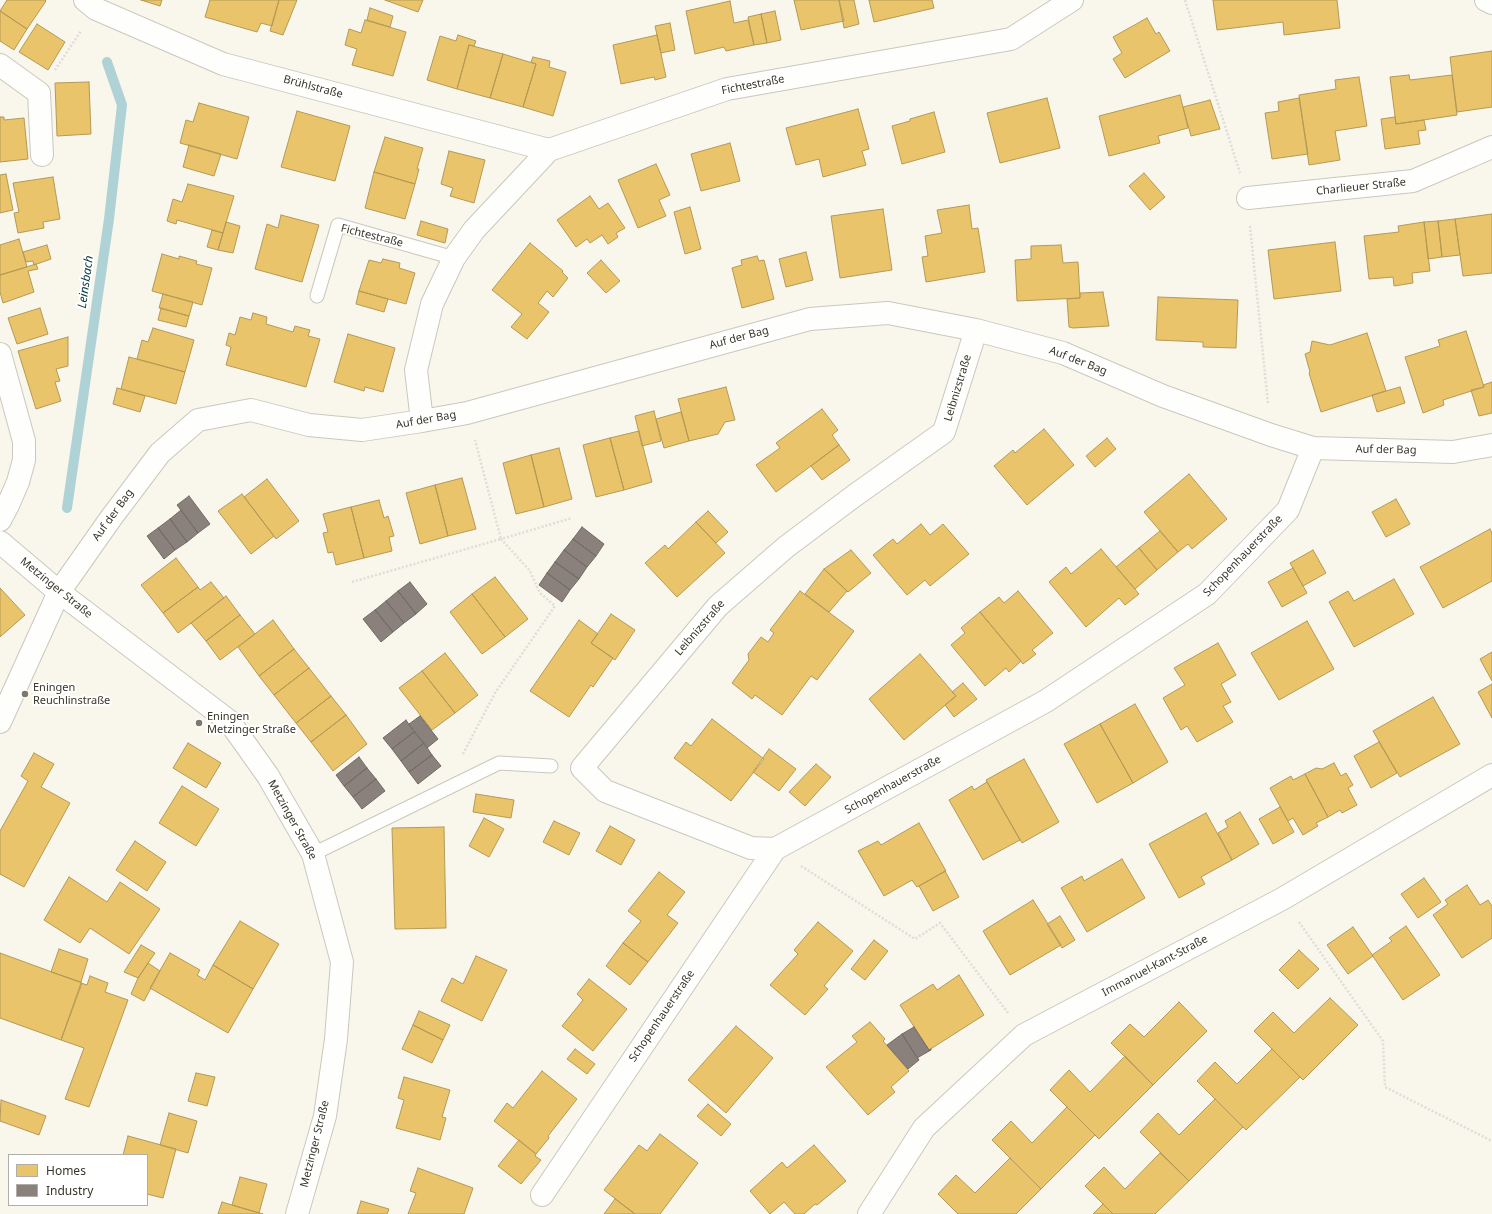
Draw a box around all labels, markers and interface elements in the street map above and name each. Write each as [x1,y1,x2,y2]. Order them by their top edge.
street label: Fichtestraße [720,72,786,98]
street label: Brühlstraße [282,73,344,101]
street label: Charlieuer Straße [1315,176,1407,198]
street label: Fichtestraße [340,222,404,250]
water label: Leinsbach [75,255,97,309]
street label: Auf der Bag [708,324,770,352]
street label: Auf der Bag [1047,344,1109,378]
street label: Leibnizstraße [942,353,974,423]
street label: Auf der Bag [395,408,457,432]
street label: Auf der Bag [1355,443,1417,457]
street label: Auf der Bag [90,486,136,544]
street label: Schopenhauerstraße [1201,513,1285,599]
street label: Metzinger Straße [17,555,95,621]
street label: Leibnizstraße [672,598,728,658]
place label: Eningen Reuchlinstraße [33,681,110,707]
marker: Eningen Reuchlinstraße [20,689,30,699]
place label: Eningen Metzinger Straße [207,710,296,736]
marker: Eningen Metzinger Straße [194,718,204,728]
street label: Schopenhauerstraße [843,753,943,817]
street label: Metzinger Straße [265,778,319,862]
street label: Immanuel-Kant-Straße [1100,933,1210,999]
street label: Schopenhauerstraße [626,968,698,1064]
street label: Metzinger Straße [298,1099,332,1189]
legend [8,1154,148,1206]
text: Homes [46,1162,86,1179]
text: Industry [46,1182,93,1199]

